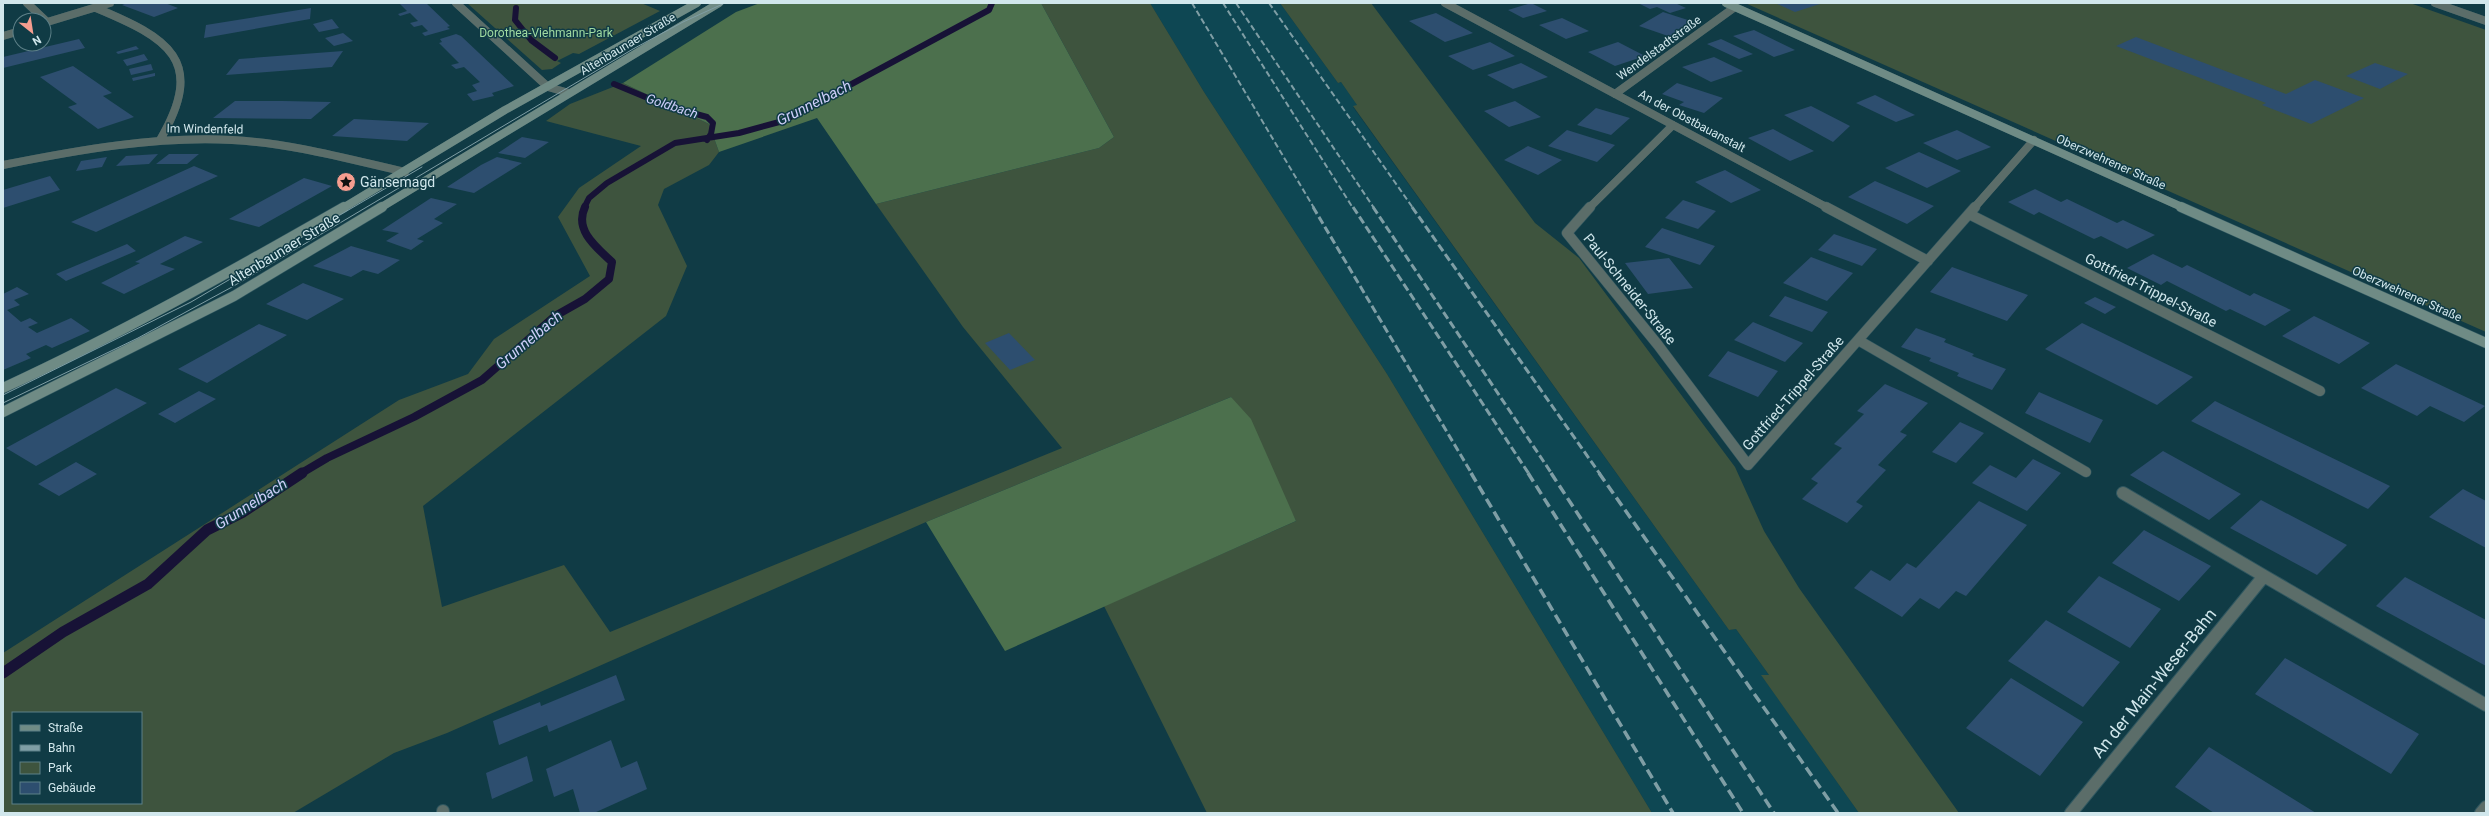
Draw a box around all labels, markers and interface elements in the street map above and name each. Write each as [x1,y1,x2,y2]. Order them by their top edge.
street label: Altenbaunaer Straße [578,10,678,78]
north arrow [12,12,52,52]
street label: Wendelstadtstraße [1614,13,1704,83]
park label: Dorothea-Viehmann-Park [479,26,614,40]
text: N [30,33,43,48]
water label: Grunnelbach [773,76,855,130]
street label: An der Obstbauanstalt [1636,87,1748,155]
water label: Goldbach [644,91,700,121]
street label: Im Windenfeld [166,121,244,137]
street label: Oberzwehrener Straße [2054,131,2168,193]
place icon: Gänsemagd [335,171,357,193]
place label: Gänsemagd [360,174,435,190]
street label: Altenbaunaer Straße [225,209,343,289]
street label: Paul-Schneider-Straße [1580,230,1680,348]
street label: Gottfried-Trippel-Straße [2082,250,2220,330]
street label: Oberzwehrener Straße [2350,263,2464,325]
water label: Grunnelbach [492,307,566,373]
street label: Gottfried-Trippel-Straße [1739,333,1847,453]
water label: Grunnelbach [212,475,290,533]
street label: An der Main-Weser-Bahn [2088,604,2220,762]
legend [12,712,142,804]
text: Straße [48,721,83,735]
text: Bahn [48,741,75,755]
text: Park [48,761,73,775]
text: Gebäude [48,781,96,795]

